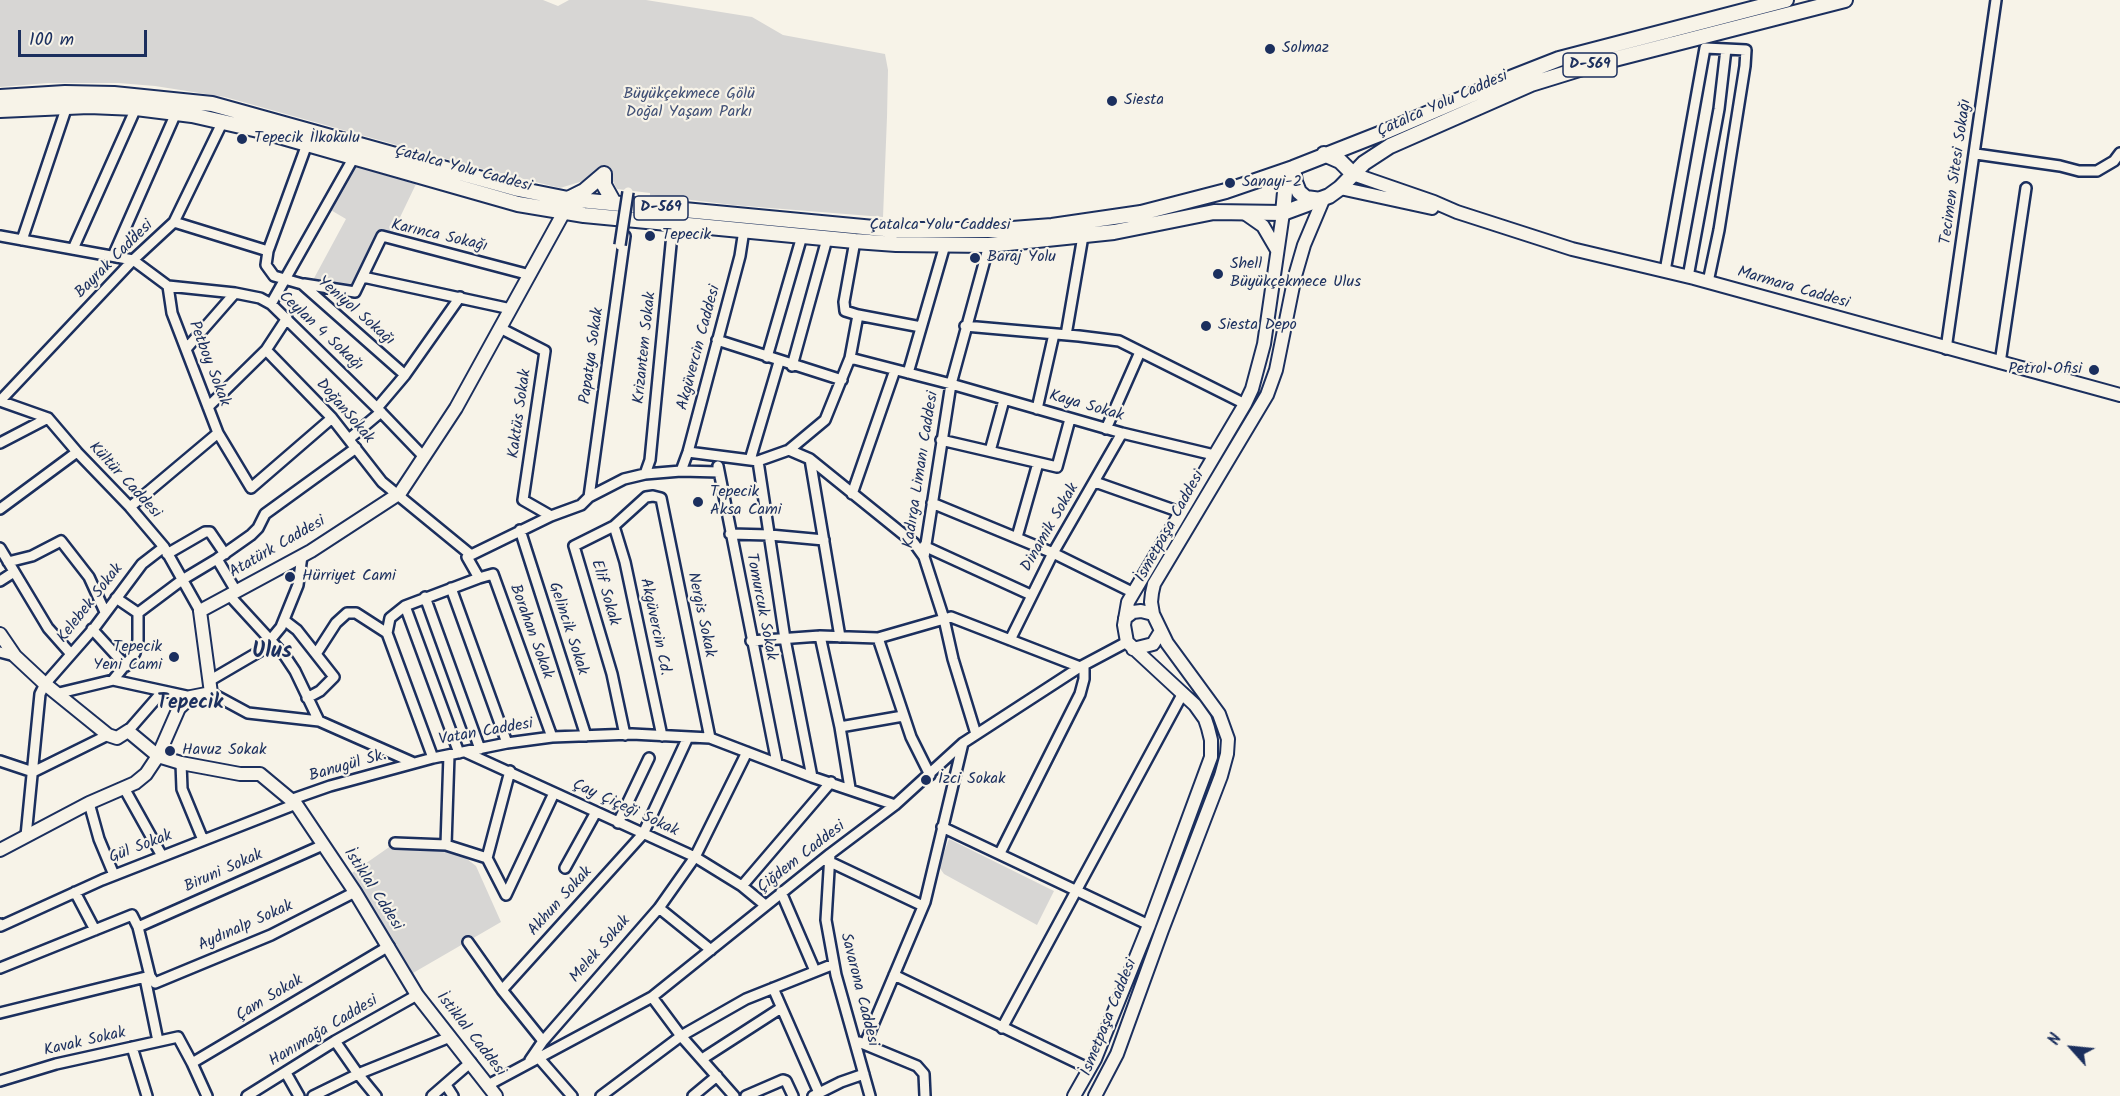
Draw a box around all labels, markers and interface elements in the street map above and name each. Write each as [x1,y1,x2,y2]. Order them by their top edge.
scale bar [21,18,150,56]
text: 100 m [29,26,74,55]
place label: Solmaz [1282,39,1329,59]
marker: Solmaz [1263,42,1277,56]
road number: D-569 [1563,53,1617,77]
street label: Çatalca Yolu Caddesi [1375,68,1511,142]
park label: Büyükçekmece Gölü Doğal Yaşam Parkı [623,85,755,123]
place label: Siesta [1124,91,1164,111]
marker: Siesta [1105,94,1119,108]
street label: Tecimen Sitesi Sokağı [1937,98,1977,246]
place label: Tepecik İlkokulu [254,129,360,149]
marker: Tepecik İlkokulu [235,132,249,146]
street label: Çatalca Yolu Caddesi [392,142,534,198]
place label: Sanayi-2 [1242,173,1302,193]
marker: Sanayi-2 [1223,176,1237,190]
road number: D-569 [634,196,688,220]
street label: Çatalca Yolu Caddesi [869,216,1011,236]
street label: Bayrak Caddesi [72,217,158,303]
street label: Karınca Sokağı [389,217,489,257]
place label: Tepecik [662,226,711,246]
marker: Tepecik [643,229,657,243]
place label: Baraj Yolu [987,248,1056,268]
marker: Baraj Yolu [968,251,982,265]
place label: Shell Büyükçekmece Ulus [1230,255,1361,293]
street label: Marmara Caddesi [1735,264,1851,314]
marker: Shell Büyükçekmece Ulus [1211,267,1225,281]
street label: Yeniyol Sokağı [312,273,398,351]
street label: Akgüvercin Caddesi [674,283,726,413]
street label: Ceylan 4 Sokağı [274,288,366,376]
street label: Krizantem Sokak [631,291,661,405]
street label: Papatya Sokak [577,307,609,405]
place label: Siesta Depo [1218,316,1297,336]
street label: Petboy Sokak [183,319,233,409]
marker: Siesta Depo [1199,319,1213,333]
place label: Petrol Ofisi [2008,360,2082,380]
marker: Petrol Ofisi [2087,363,2101,377]
street label: Kaktüs Sokak [505,368,537,460]
street label: DoğanSokak [311,376,377,448]
street label: Kaya Sokak [1047,387,1125,427]
street label: Kadırga Limanı Caddesi [900,390,944,550]
street label: Kültür Caddesi [84,439,164,523]
street label: İsmetpaşa Caddesi [1132,468,1210,586]
street label: Dinamik Sokak [1018,480,1084,576]
place label: Tepecik Aksa Cami [710,483,782,521]
marker: Tepecik Aksa Cami [691,495,705,509]
street label: Atatürk Caddesi [227,513,329,583]
street label: Tomurcuk Sokak [740,552,780,662]
street label: Elif Sokak [585,558,623,628]
street label: Kelebek Sokak [54,560,128,648]
place label: Hürriyet Cami [302,567,396,587]
marker: Hürriyet Cami [283,570,297,584]
street label: Nergis Sokak [682,571,718,659]
street label: Akgüvercin Cd. [634,577,674,677]
street label: Gelincik Sokak [543,580,591,678]
street label: Borahan Sokak [504,582,556,682]
place label: Tepecik Yeni Cami [93,638,162,676]
district label: Ulus [252,640,292,666]
marker: Tepecik Yeni Cami [167,650,181,664]
district label: Tepecik [157,693,223,717]
street label: Vatan Caddesi [437,715,535,751]
place label: Havuz Sokak [182,741,266,761]
marker: Havuz Sokak [163,744,177,758]
street label: Banugül Sk. [307,747,389,787]
place label: İzci Sokak [938,770,1006,790]
marker: İzci Sokak [919,773,933,787]
street label: Çay Çiçeği Sokak [569,776,681,842]
street label: Çiğdem Caddesi [754,818,850,898]
street label: Gül Sokak [107,827,175,869]
street label: İstiklal Cddesi [338,845,406,935]
street label: Biruni Sokak [182,846,266,898]
street label: Akhun Sokak [525,863,597,941]
street label: Aydınalp Sokak [196,898,296,956]
street label: Melek Sokak [566,912,636,988]
street label: Savarona Caddesi [835,931,881,1049]
street label: İsmetpaşa Caddesi [1078,957,1142,1079]
street label: Çam Sokak [233,972,307,1026]
street label: İstiklal Caddesi [431,989,509,1081]
street label: Hanımağa Caddesi [266,992,382,1072]
north arrow [2042,1018,2102,1078]
street label: Kavak Sokak [42,1024,128,1062]
text: N [2042,1029,2069,1050]

